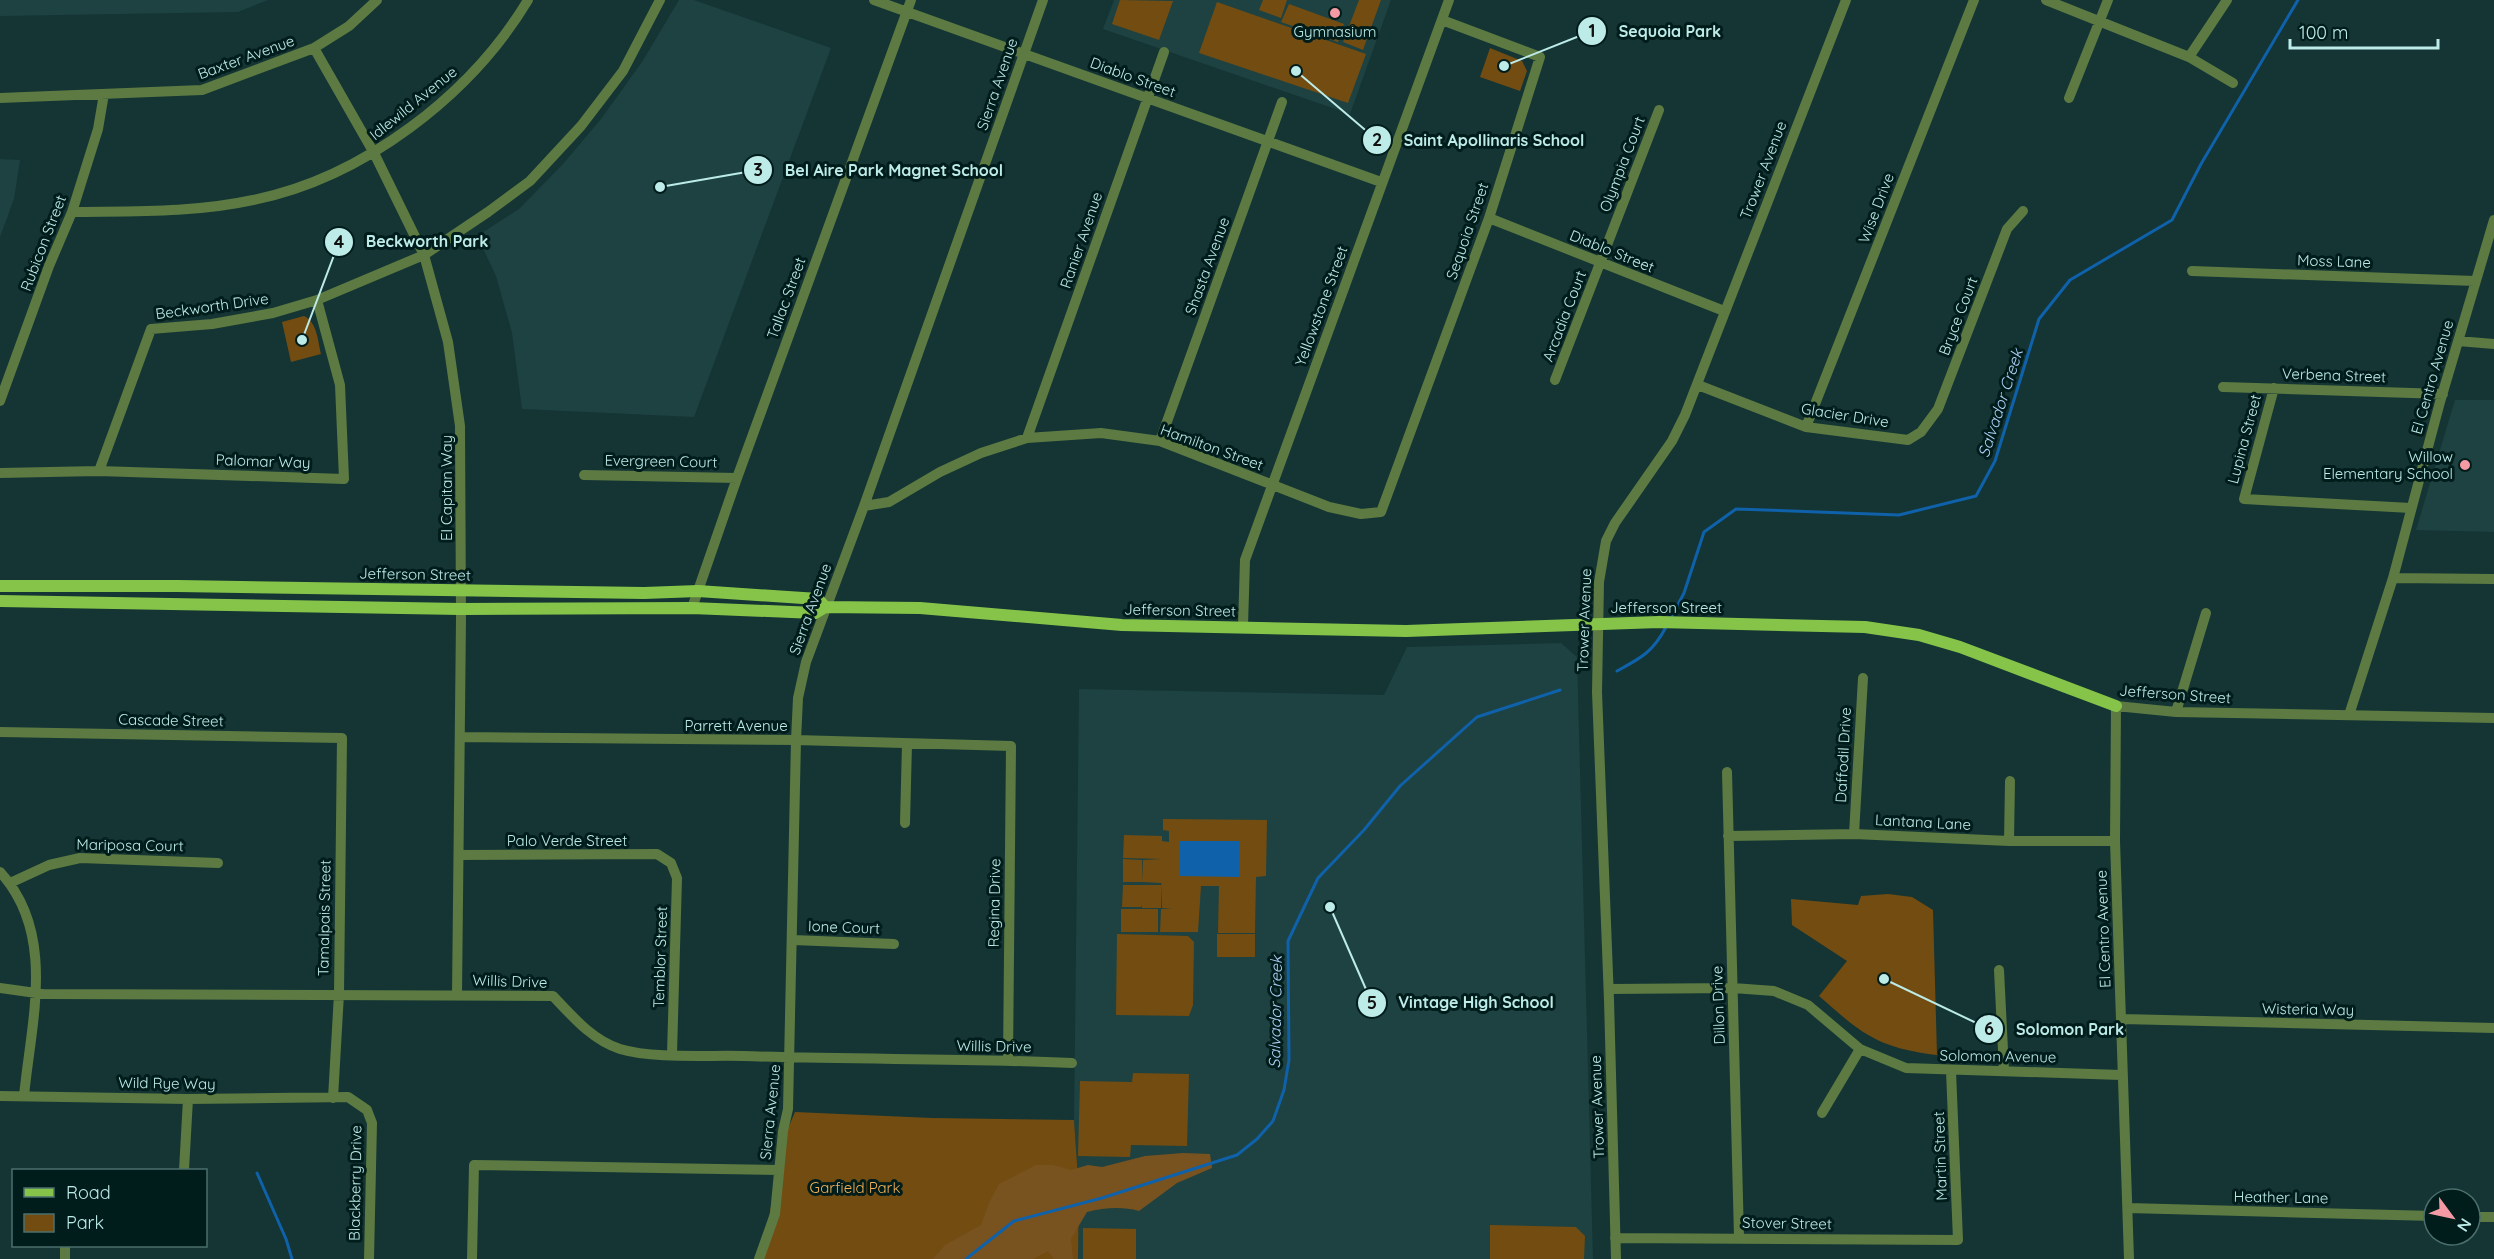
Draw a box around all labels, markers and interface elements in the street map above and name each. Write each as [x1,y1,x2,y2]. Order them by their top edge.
marker: Gymnasium [1328,6,1342,20]
scale bar [2290,12,2438,50]
callout: Sequoia Park [1577,14,1733,48]
text: 1 [1588,19,1596,42]
text: Sequoia Park [1619,21,1721,41]
text: 100 m [2299,21,2348,44]
place label: Gymnasium [1294,22,1376,41]
street label: Baxter Avenue [195,31,297,83]
street label: Sierra Avenue [972,36,1022,132]
street label: Diablo Street [1088,53,1178,101]
street label: Idlewild Avenue [365,62,461,144]
street label: Olympia Court [1595,114,1649,214]
street label: Trower Avenue [1736,118,1790,222]
callout: Saint Apollinaris School [1362,123,1597,157]
text: 2 [1372,128,1382,151]
text: Saint Apollinaris School [1404,130,1584,150]
callout: Bel Aire Park Magnet School [743,153,1015,187]
text: 3 [753,158,763,181]
text: Bel Aire Park Magnet School [785,160,1003,180]
street label: Wise Drive [1854,170,1898,246]
street label: Sequoia Street [1442,180,1492,282]
street label: Ranier Avenue [1056,189,1106,291]
street label: Rubicon Street [16,192,70,294]
street label: Shasta Avenue [1181,215,1233,317]
callout: Beckworth Park [324,225,501,259]
street label: Diablo Street [1567,225,1657,277]
text: 4 [334,230,345,253]
text: Beckworth Park [366,231,488,251]
street label: Yellowstone Street [1290,243,1352,369]
street label: Moss Lane [2297,250,2371,272]
street label: Tallac Street [762,255,810,341]
street label: Arcadia Court [1538,268,1590,364]
street label: Bryce Court [1934,274,1982,358]
street label: Beckworth Drive [154,289,270,323]
street label: El Centro Avenue [2407,318,2457,436]
water label: Salvador Creek [1973,345,2027,460]
street label: Verbena Street [2282,364,2386,386]
street label: Lupina Street [2223,392,2265,486]
street label: Glacier Drive [1800,399,1890,431]
street label: Hamilton Street [1158,420,1266,474]
street label: El Capitan Way [437,435,456,541]
place label: Willow Elementary School [2323,447,2453,483]
street label: Palomar Way [215,450,311,472]
street label: Evergreen Court [604,451,718,471]
marker: Willow Elementary School [2458,458,2472,472]
street label: Sierra Avenue [785,561,835,657]
street label: Jefferson Street [359,564,471,584]
street label: Trower Avenue [1573,568,1595,672]
street label: Jefferson Street [1610,598,1722,617]
street label: Jefferson Street [1124,600,1236,620]
street label: Jefferson Street [2118,681,2232,707]
street label: Daffodil Drive [1831,707,1855,803]
street label: Cascade Street [118,710,224,730]
street label: Parrett Avenue [684,716,788,735]
street label: Lantana Lane [1875,810,1971,834]
street label: Palo Verde Street [507,831,627,850]
street label: Mariposa Court [76,835,184,855]
street label: Regina Drive [984,858,1004,948]
street label: Tamalpais Street [313,860,335,976]
street label: El Centro Avenue [2091,870,2115,988]
street label: Temblor Street [649,906,671,1008]
street label: Ione Court [808,916,880,938]
water label: Salvador Creek [1264,954,1286,1069]
street label: Dillon Drive [1707,965,1729,1045]
street label: Willis Drive [472,970,548,992]
callout: Vintage High School [1357,986,1566,1020]
text: 5 [1367,991,1377,1014]
text: Vintage High School [1398,992,1554,1012]
street label: Wisteria Way [2262,999,2354,1019]
callout: Solomon Park [1974,1012,2136,1046]
text: 6 [1984,1017,1994,1040]
text: Solomon Park [2016,1019,2124,1039]
street label: Willis Drive [956,1036,1032,1056]
street label: Solomon Avenue [1940,1045,2056,1067]
street label: Trower Avenue [1586,1055,1608,1159]
street label: Sierra Avenue [756,1063,784,1161]
street label: Wild Rye Way [118,1073,216,1093]
street label: Martin Street [1929,1111,1951,1201]
street label: Blackberry Drive [344,1125,366,1241]
legend [12,1169,207,1247]
park label: Garfield Park [810,1178,900,1197]
text: Road [66,1181,111,1204]
street label: Heather Lane [2234,1187,2328,1207]
north arrow [2422,1187,2482,1247]
text: Park [66,1211,104,1234]
street label: Stover Street [1742,1213,1832,1233]
text: N [2453,1215,2476,1236]

